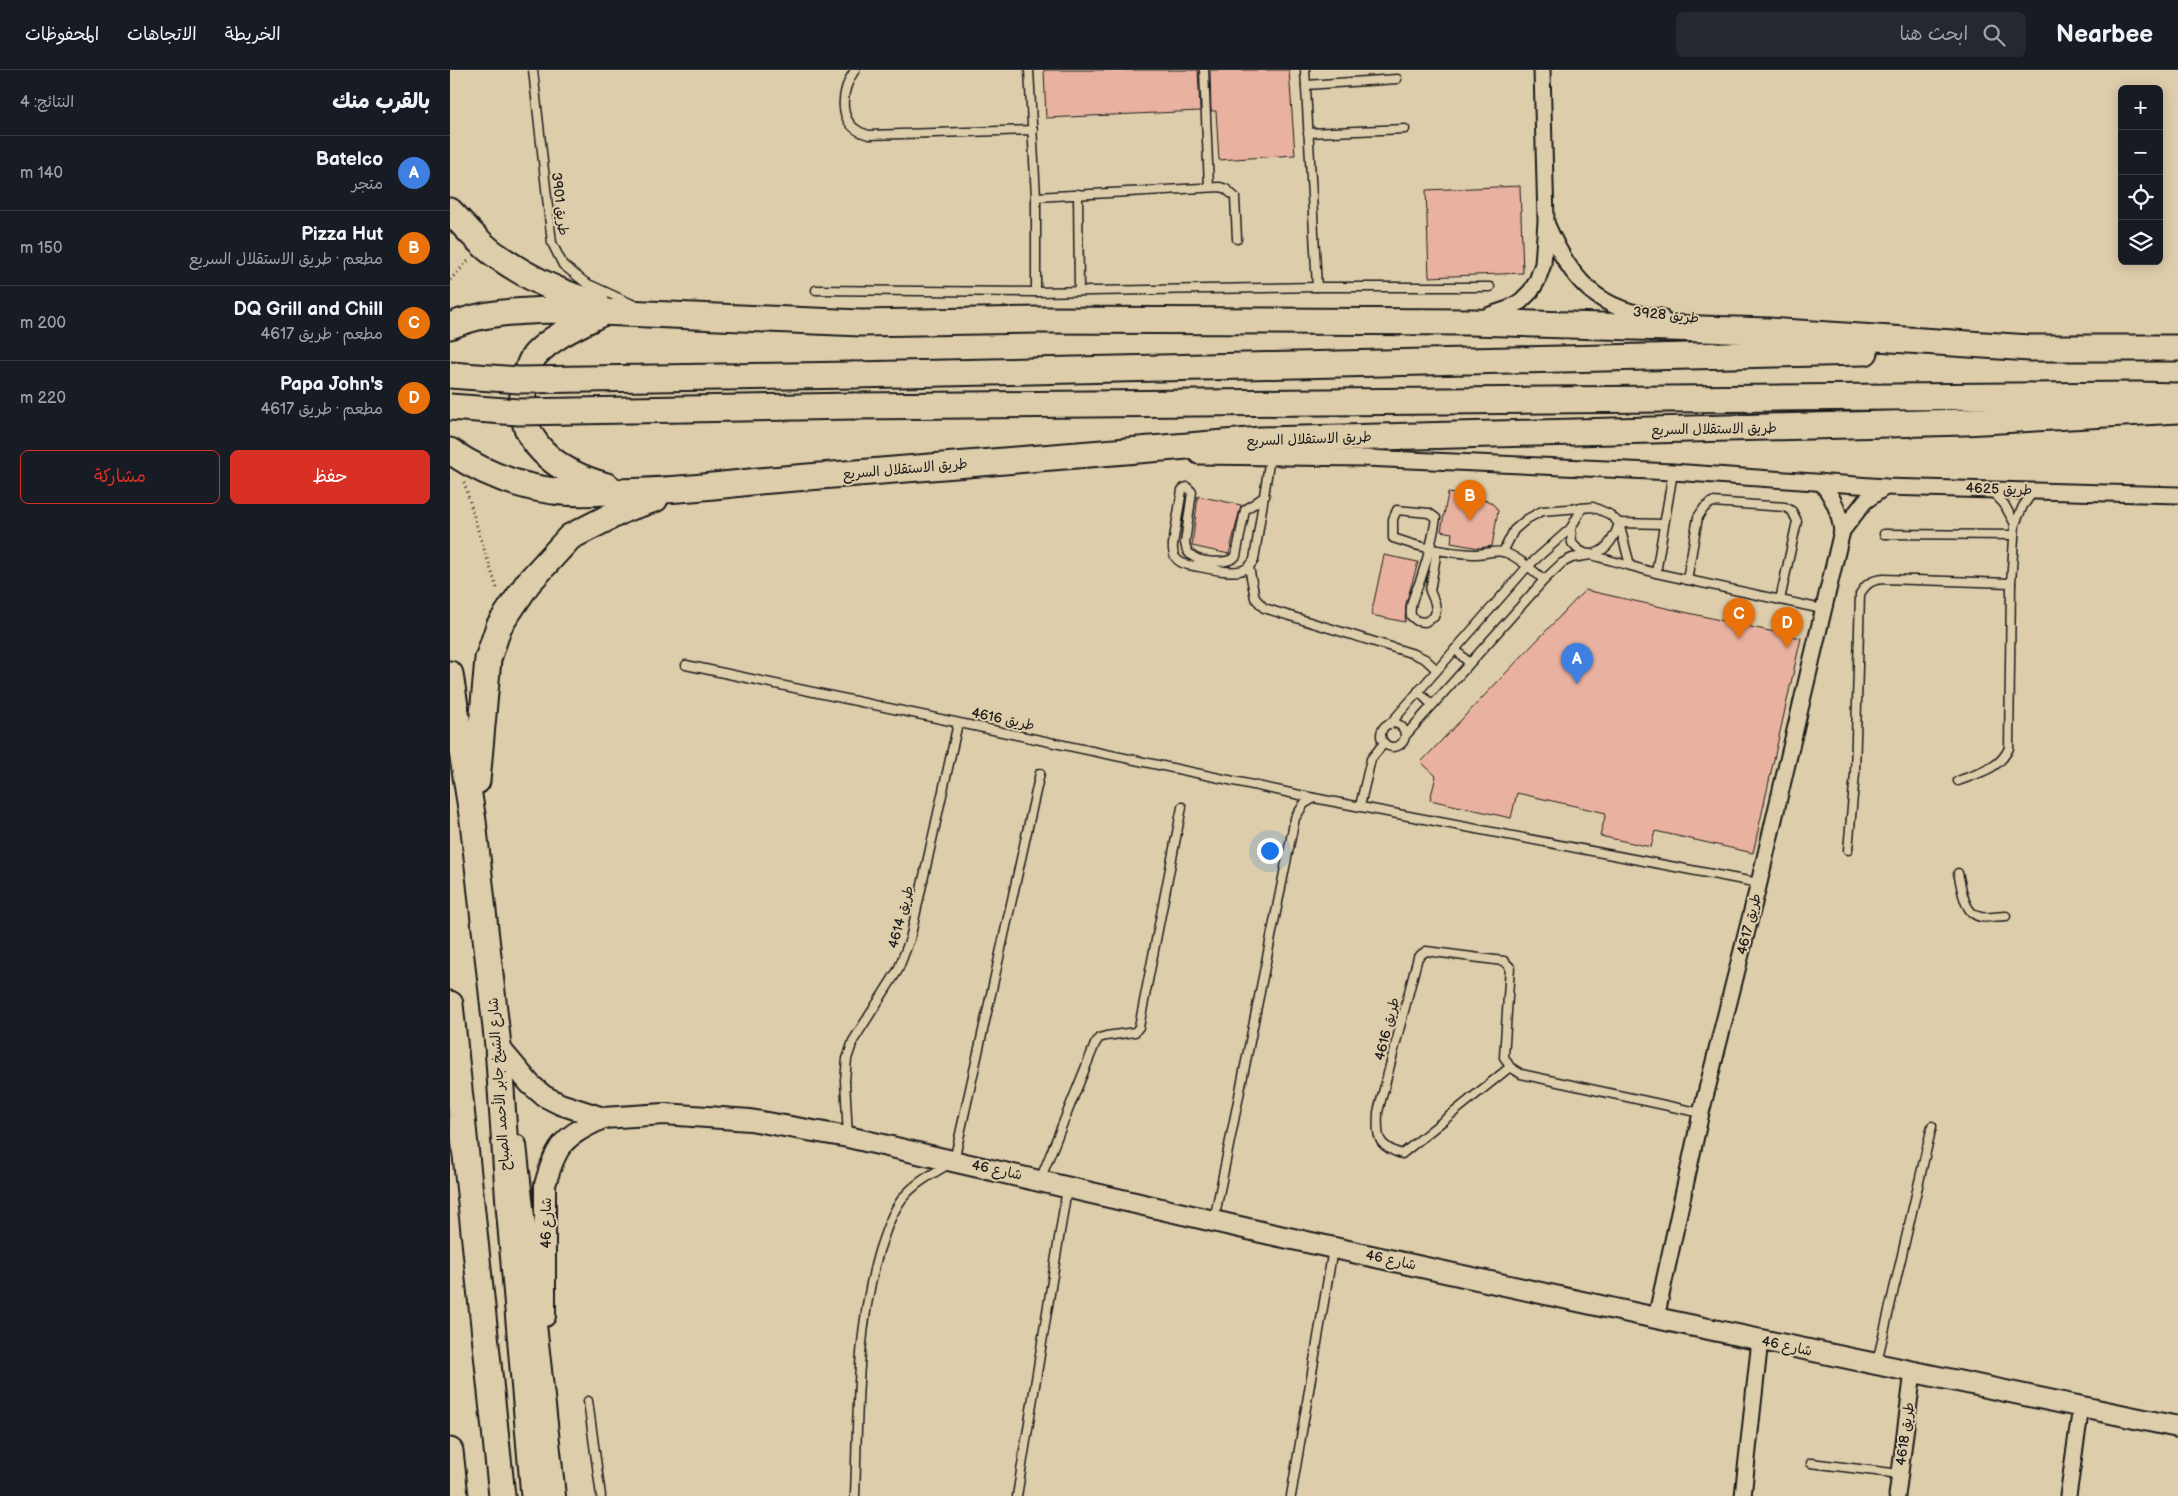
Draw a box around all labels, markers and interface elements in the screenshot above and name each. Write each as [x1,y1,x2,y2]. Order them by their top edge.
search box [1676,12,2026,57]
text: Nearbee [2056,20,2153,49]
icon: search [1980,21,2008,49]
text: ابحث هنا [1899,23,1968,46]
text: المحفوظات [25,24,99,45]
text: الاتجاهات [127,24,197,45]
text: الخريطة [225,24,281,45]
map controls [2118,85,2163,265]
button: + [2118,85,2163,130]
text: بالقرب منك [332,89,430,114]
text: النتائج: 4 [20,93,74,112]
button: − [2118,130,2163,175]
text: Batelco [316,148,383,171]
text: 140 m [20,164,63,183]
text: A [409,164,419,183]
street label: طريق 3901 [548,171,572,237]
text: متجر [352,175,383,194]
button: locate [2118,175,2163,220]
button: layers [2118,220,2163,265]
text: Pizza Hut [301,223,383,246]
text: 150 m [20,239,62,258]
text: B [408,239,420,258]
text: مطعم · طريق الاستقلال السريع [189,250,383,269]
text: DQ Grill and Chill [234,298,383,321]
street label: طريق 3928 [1632,303,1700,327]
text: 200 m [20,314,66,333]
text: C [408,314,420,333]
text: مطعم · طريق 4617 [261,325,383,344]
text: Papa John's [280,373,383,396]
text: 220 m [20,389,66,408]
text: D [408,389,420,408]
text: مطعم · طريق 4617 [261,400,383,419]
street label: طريق الاستقلال السريع [1651,419,1777,441]
street label: طريق الاستقلال السريع [1246,428,1372,452]
button: مشاركة [20,450,220,504]
button: حفظ [230,450,430,504]
street label: طريق الاستقلال السريع [842,455,968,485]
street label: طريق 4625 [1965,479,2033,499]
pin: B [1454,480,1486,521]
pin: C [1723,598,1755,639]
pin: D [1771,607,1803,648]
pin: A [1561,643,1593,684]
street label: طريق 4616 [970,704,1036,734]
your location [1257,838,1283,864]
street label: طريق 4614 [884,884,918,950]
street label: طريق 4617 [1733,892,1765,956]
street label: طريق 4616 [1371,996,1403,1062]
street label: شارع الشيخ جابر الأحمد الصباح [483,997,515,1171]
street label: شارع 46 [970,1156,1024,1185]
street label: شارع 46 [538,1197,556,1249]
street label: شارع 46 [1364,1246,1418,1275]
street label: شارع 46 [1760,1332,1814,1361]
street label: طريق 4618 [1892,1401,1918,1467]

